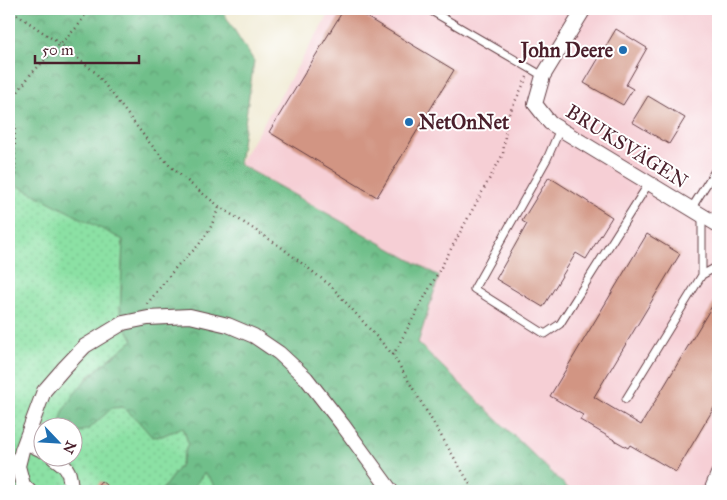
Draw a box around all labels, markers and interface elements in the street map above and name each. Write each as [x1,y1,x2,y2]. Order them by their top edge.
scale bar [35,32,139,64]
place label: John Deere [518,38,614,64]
text: 50 m [42,41,74,59]
marker: John Deere [617,44,629,56]
street label: BRUKSVÄGEN [561,99,693,193]
place label: NetOnNet [419,110,510,134]
marker: NetOnNet [403,116,415,128]
north arrow [32,418,82,468]
text: N [59,438,80,456]

